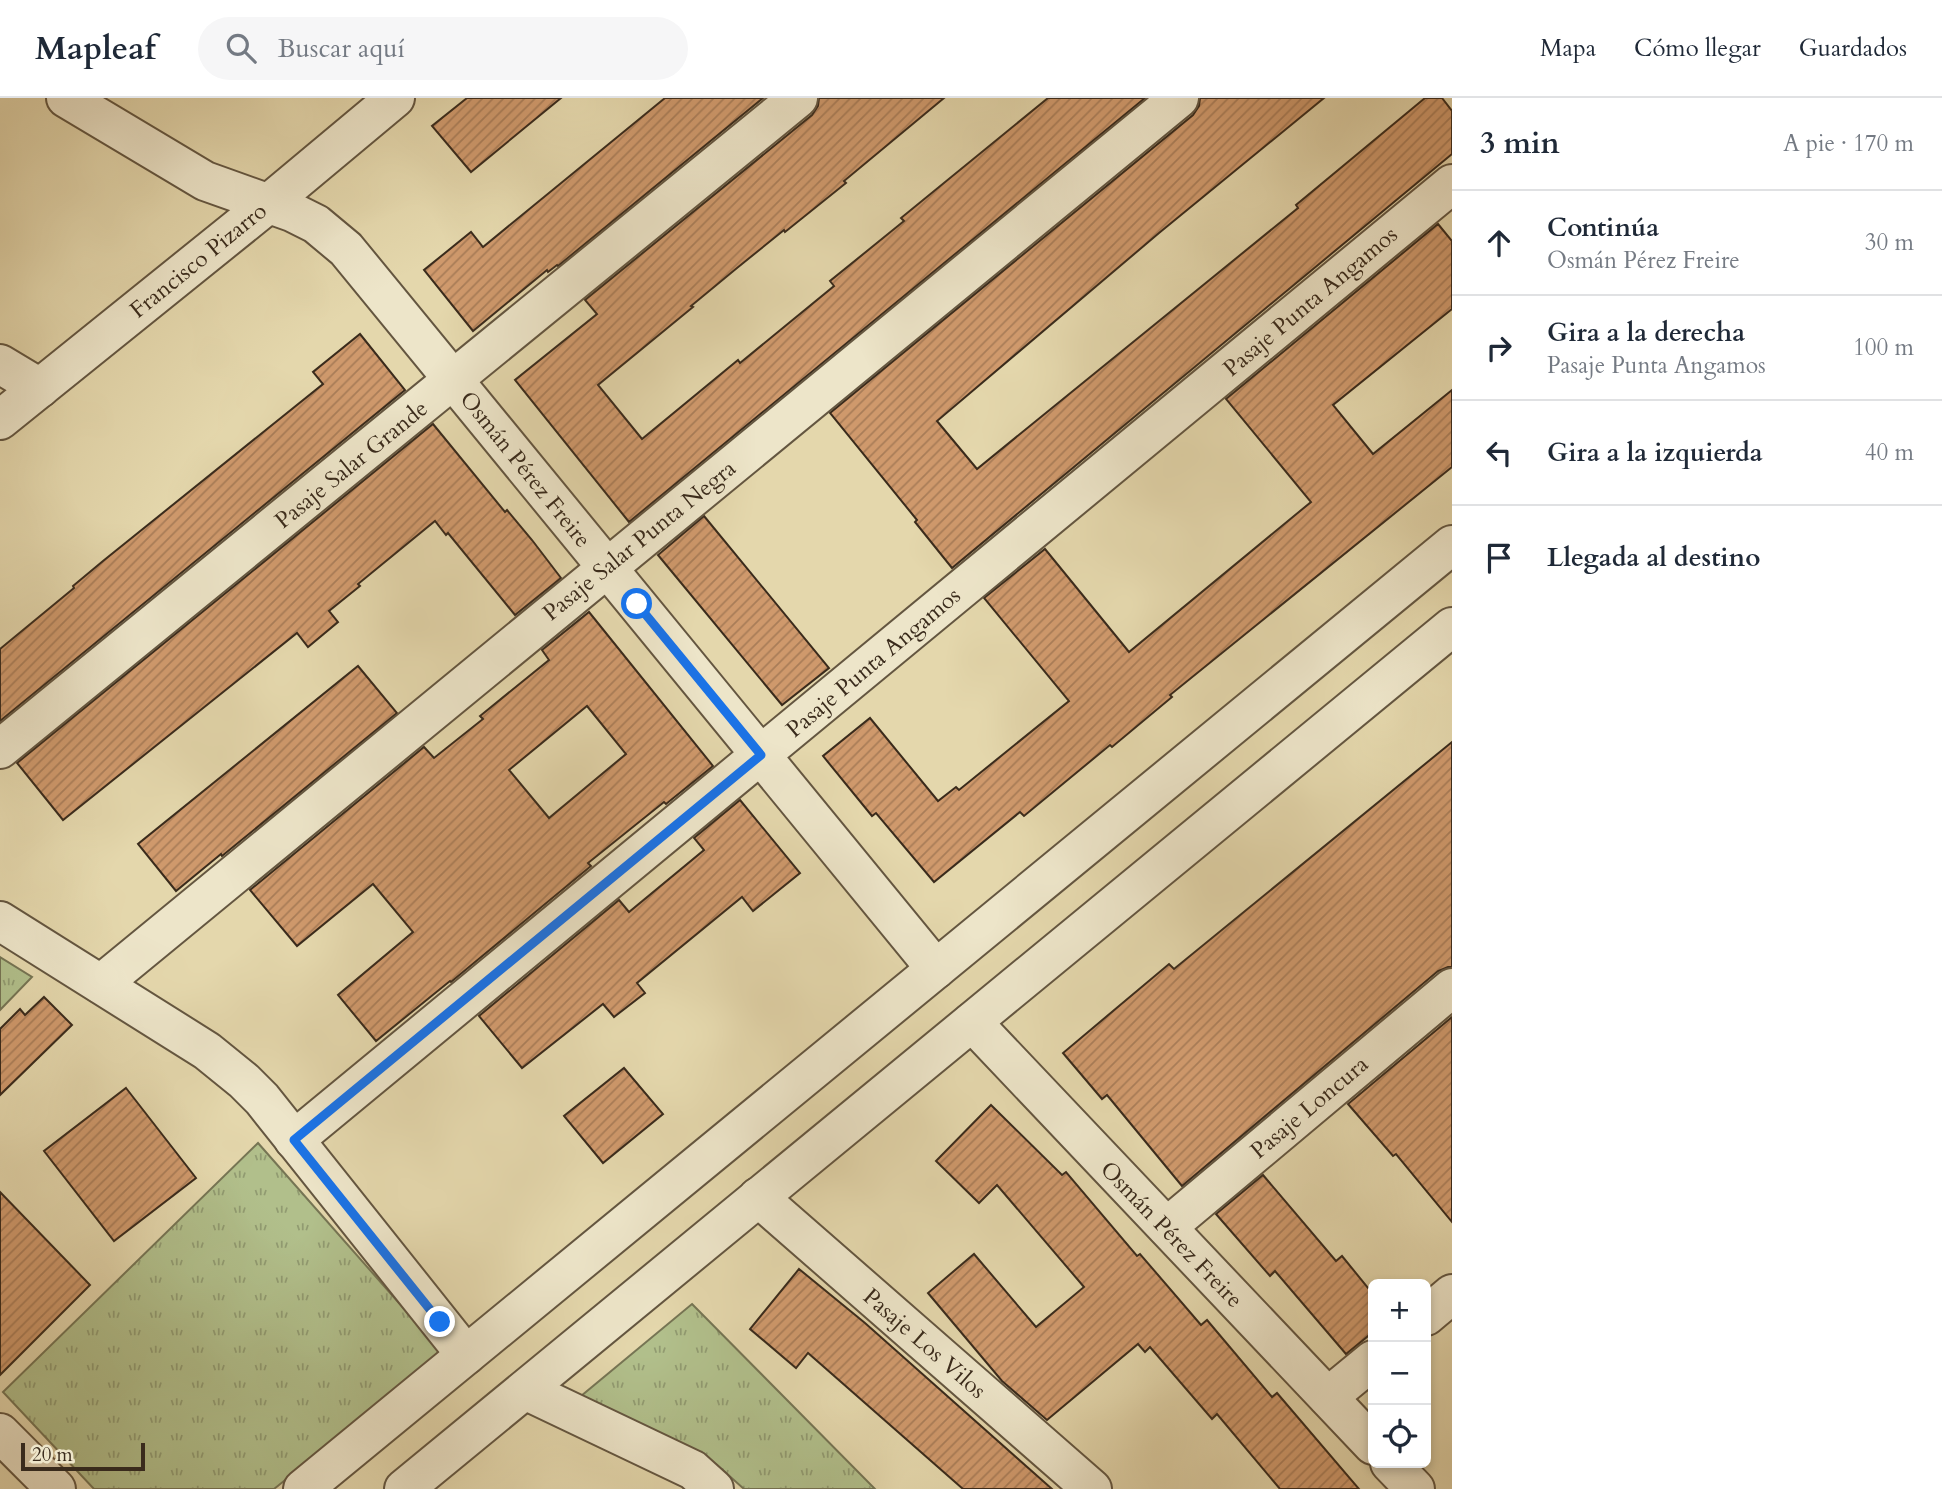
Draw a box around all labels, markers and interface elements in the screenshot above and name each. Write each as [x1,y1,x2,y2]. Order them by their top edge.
search box [198,17,688,80]
text: Mapleaf [35,26,156,71]
icon: search [222,29,260,67]
text: Buscar aquí [278,31,405,66]
text: Mapa [1540,32,1596,65]
text: Cómo llegar [1634,32,1761,65]
text: Guardados [1799,32,1907,65]
text: 3 min [1480,123,1560,164]
text: A pie · 170 m [1783,128,1914,159]
street label: Francisco Pizarro [123,196,273,325]
text: Continúa [1547,210,1659,245]
street label: Pasaje Punta Angamos [1217,219,1404,384]
icon: ahead [1480,224,1518,262]
text: 30 m [1865,227,1914,258]
text: Osmán Pérez Freire [1547,245,1740,276]
text: Gira a la derecha [1547,315,1745,350]
icon: right [1480,329,1518,367]
text: 100 m [1853,332,1914,363]
text: Pasaje Punta Angamos [1547,350,1766,381]
street label: Osmán Pérez Freire [453,385,598,554]
street label: Pasaje Salar Grande [268,393,434,536]
icon: left [1480,434,1518,472]
text: Gira a la izquierda [1547,435,1763,470]
text: 40 m [1865,437,1914,468]
street label: Pasaje Salar Punta Negra [536,453,742,628]
icon: arrive [1480,539,1518,577]
text: Llegada al destino [1547,540,1761,575]
street label: Pasaje Punta Angamos [780,580,967,745]
route start [621,588,652,619]
street label: Pasaje Loncura [1244,1049,1375,1166]
street label: Osmán Pérez Freire [1094,1154,1250,1314]
map controls [1368,1279,1431,1468]
button: + [1368,1279,1431,1342]
street label: Pasaje Los Vilos [856,1281,993,1406]
route end [424,1306,455,1337]
button: − [1368,1342,1431,1405]
button: locate [1368,1405,1431,1468]
scale bar [21,1440,145,1472]
text: 20 m [32,1442,73,1468]

